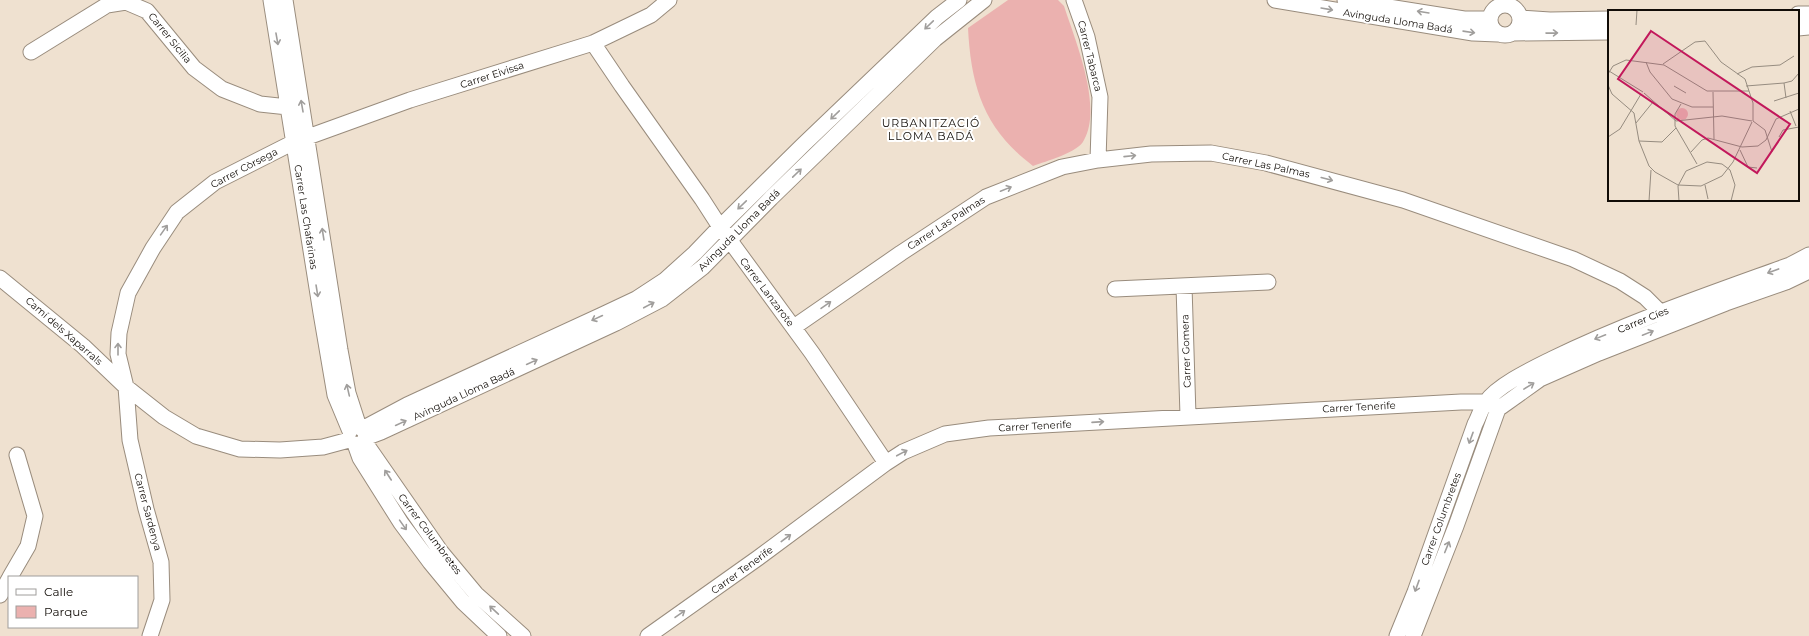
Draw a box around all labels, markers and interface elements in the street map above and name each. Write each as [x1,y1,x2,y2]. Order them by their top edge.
one-way arrow [1320,5,1333,13]
street label: Avinguda Lloma Badá [1342,6,1454,36]
one-way arrow [1417,8,1430,16]
street label: Carrer Sicilia [146,10,194,66]
inset map [1608,10,1799,201]
street label: Carrer Tabarca [1075,19,1105,93]
one-way arrow [925,20,935,29]
one-way arrow [1462,28,1475,36]
one-way arrow [1545,29,1558,37]
one-way arrow [273,32,281,45]
street label: Carrer Eivissa [458,59,526,91]
one-way arrow [297,100,305,113]
one-way arrow [830,110,840,119]
district label: URBANITZACIÓ LLOMA BADÁ [882,116,980,143]
street label: Carrer Còrsega [208,145,280,191]
street label: Carrer Las Palmas [1221,149,1311,181]
one-way arrow [1123,153,1136,160]
street label: Carrer Las Chafarinas [291,164,321,270]
one-way arrow [792,168,802,178]
one-way arrow [1320,176,1333,183]
one-way arrow [999,185,1011,193]
street label: Avinguda Lloma Badá [695,186,783,274]
street label: Carrer Las Palmas [905,193,987,253]
one-way arrow [737,200,747,210]
one-way arrow [160,225,168,236]
one-way arrow [319,228,327,241]
street label: Carrer Lanzarote [737,255,797,329]
one-way arrow [1768,267,1780,275]
one-way arrow [313,284,321,297]
street label: Camí dels Xaparrals [23,294,105,368]
one-way arrow [643,301,655,309]
one-way arrow [820,301,831,309]
street label: Carrer Cíes [1615,304,1671,336]
street label: Carrer Gomera [1178,314,1194,388]
one-way arrow [591,315,603,322]
one-way arrow [1641,329,1653,337]
one-way arrow [1594,334,1606,342]
one-way arrow [114,343,122,356]
one-way arrow [526,358,538,365]
street label: Avinguda Lloma Badá [411,365,517,423]
one-way arrow [1523,382,1534,390]
one-way arrow [343,384,351,397]
street label: Carrer Tenerife [1322,399,1396,415]
street label: Carrer Tenerife [998,418,1072,434]
one-way arrow [395,419,407,426]
one-way arrow [1091,419,1104,426]
one-way arrow [1466,431,1474,443]
one-way arrow [896,449,908,457]
one-way arrow [384,470,392,481]
street label: Carrer Columbretes [1418,471,1464,567]
street label: Carrer Sardenya [131,472,165,552]
street label: Carrer Columbretes [395,491,465,577]
one-way arrow [399,519,407,530]
one-way arrow [780,534,791,542]
one-way arrow [1444,542,1452,554]
street label: Carrer Tenerife [708,543,776,597]
legend [8,576,138,628]
one-way arrow [1412,580,1420,592]
text: Calle [44,584,73,599]
text: Parque [44,604,88,619]
one-way arrow [489,605,499,615]
one-way arrow [674,610,685,618]

